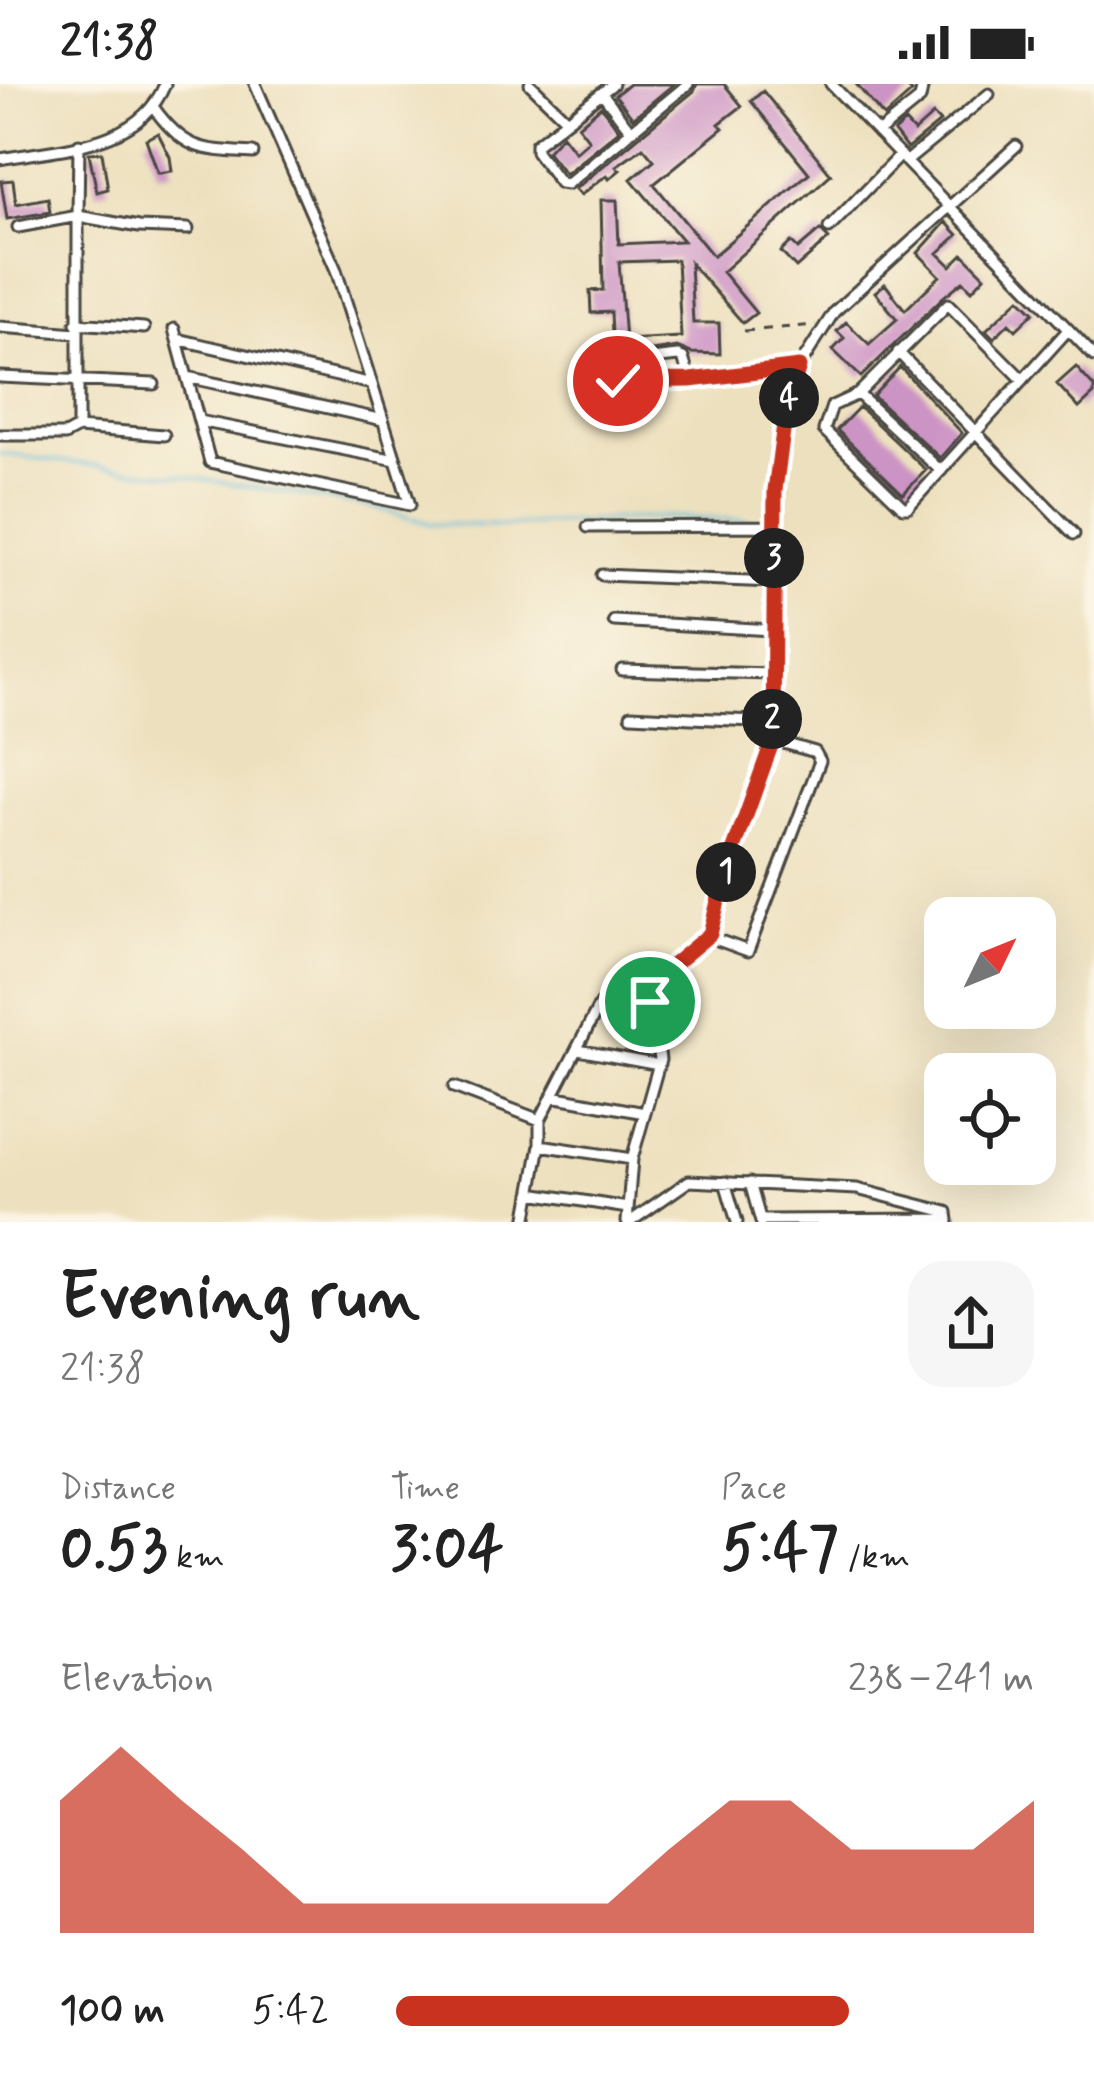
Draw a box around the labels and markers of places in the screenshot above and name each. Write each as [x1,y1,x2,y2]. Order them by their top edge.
pin [567,330,669,432]
pin: 4 [759,368,819,428]
pin: 3 [744,528,804,588]
pin: 2 [742,689,802,749]
pin: 1 [696,842,756,902]
pin [599,951,701,1053]

